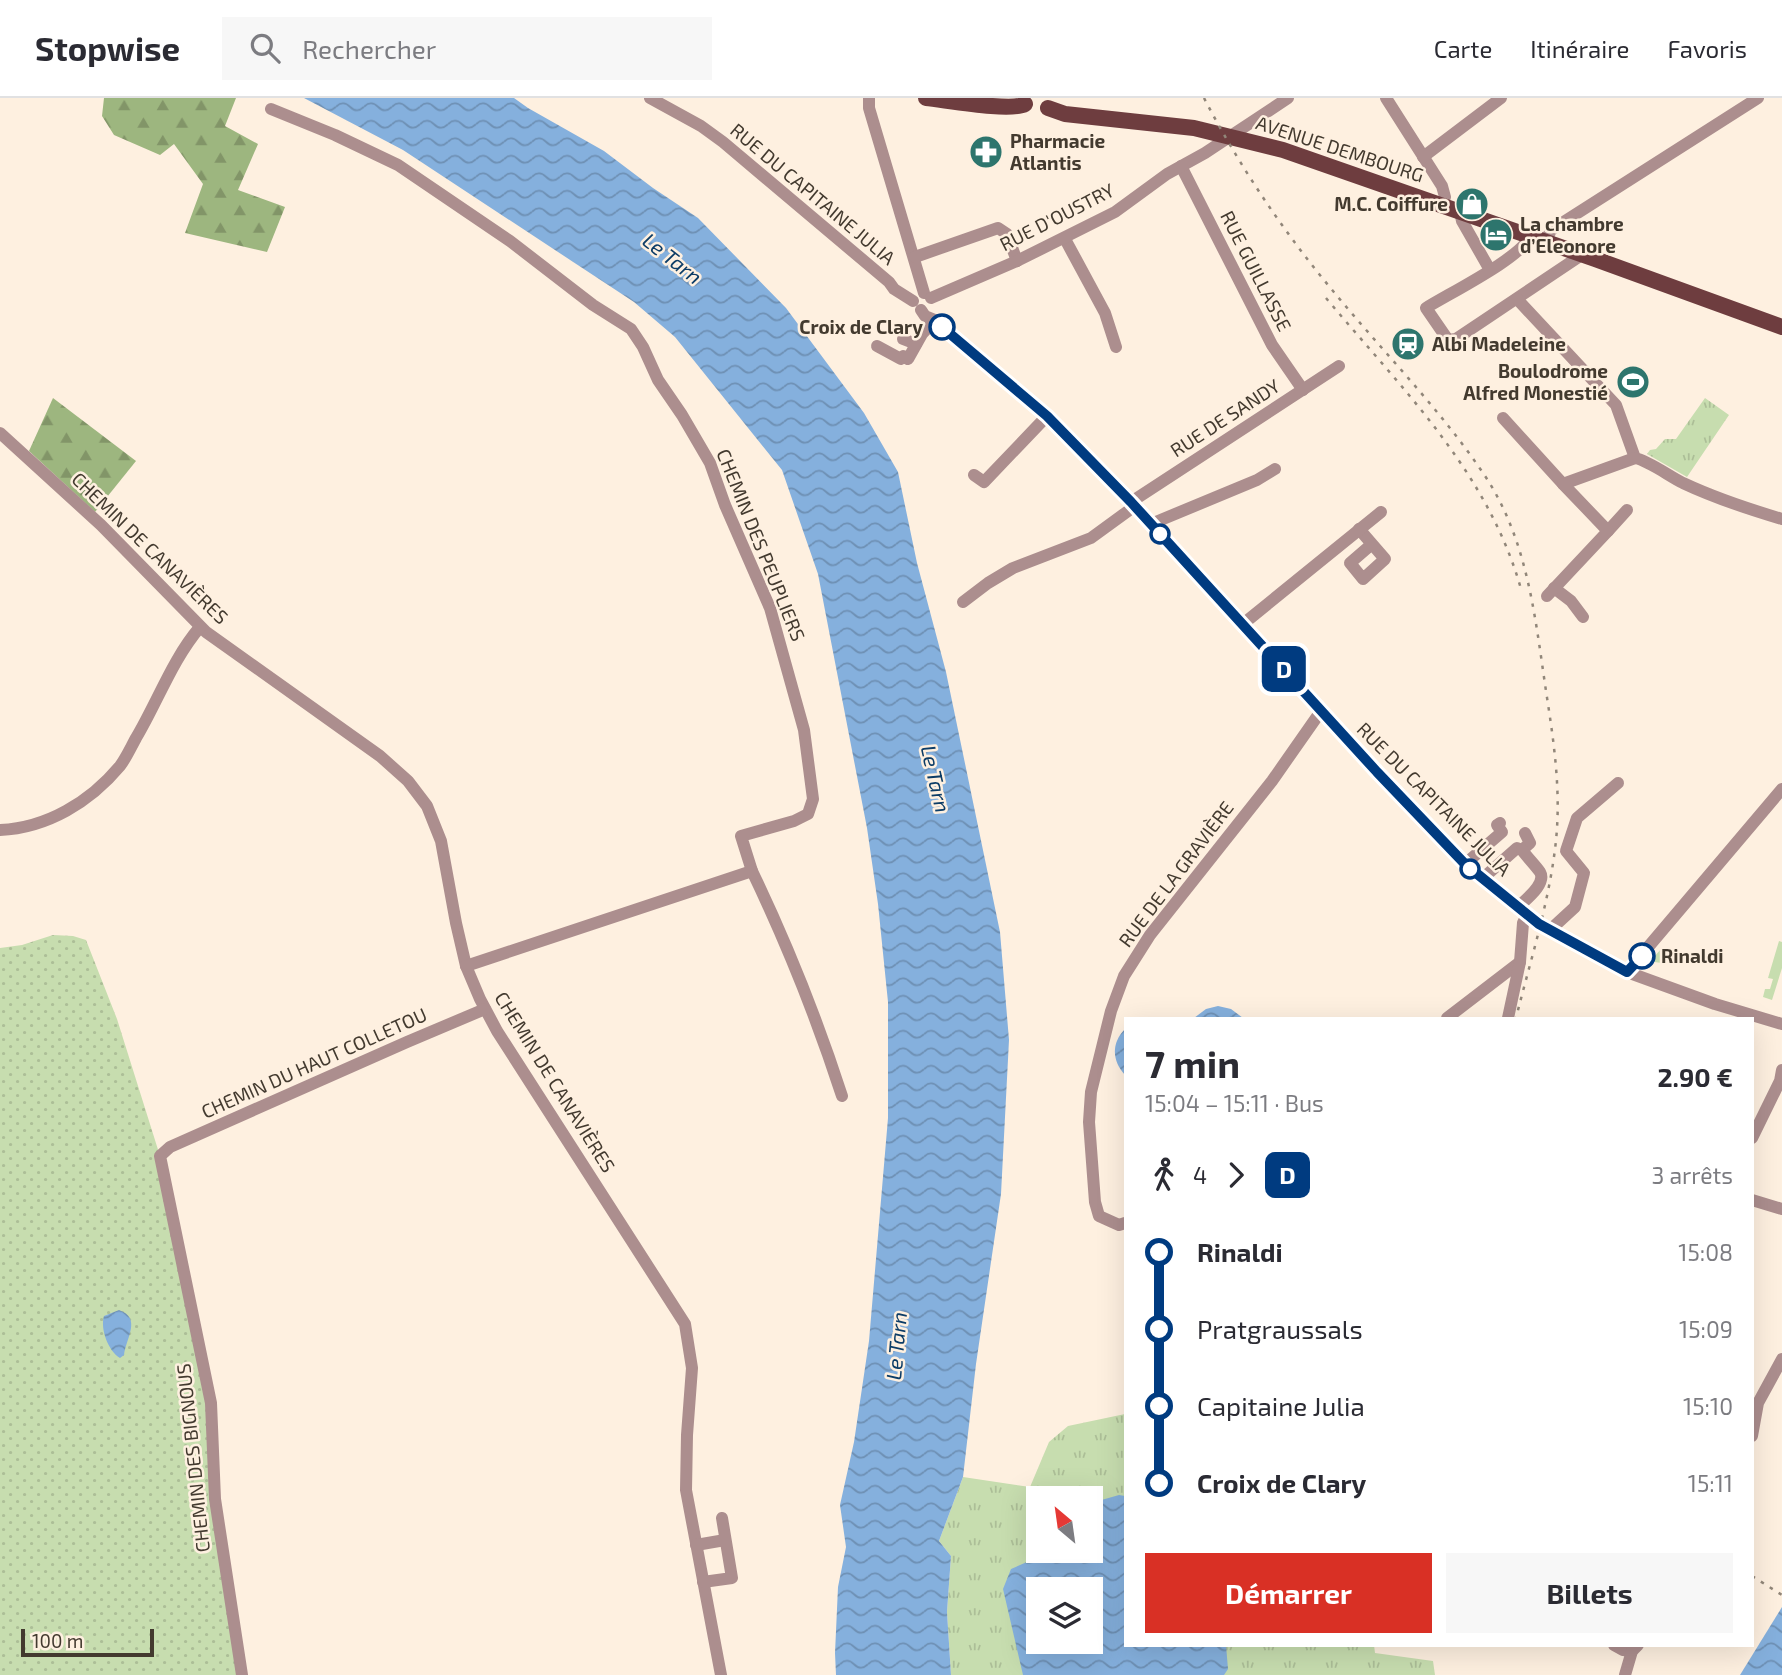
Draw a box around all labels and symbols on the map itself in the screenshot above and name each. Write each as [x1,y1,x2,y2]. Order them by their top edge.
street label: AVENUE DEMBOURG [1253,111,1427,187]
street label: RUE DU CAPITAINE JULIA [726,118,900,269]
place label: Pharmacie Atlantis [1010,129,1106,174]
pharmacy icon: Pharmacie Atlantis [967,133,1005,171]
street label: RUE D'OUSTRY [996,178,1118,255]
shop icon: M.C. Coiffure [1453,185,1491,223]
place label: M.C. Coiffure [1334,192,1448,215]
street label: RUE GUILLASSE [1216,207,1297,335]
place label: La chambre d’Eleonore [1520,212,1624,257]
hotel icon: La chambre d’Eleonore [1477,216,1515,254]
water label: Le Tarn [638,227,708,289]
marker: Croix de Clary [929,314,955,340]
place label: Croix de Clary [799,315,923,339]
station icon: Albi Madeleine [1389,325,1427,363]
place label: Albi Madeleine [1432,332,1566,355]
place label: Boulodrome Alfred Monestié [1463,359,1608,404]
sports icon: Boulodrome Alfred Monestié [1614,363,1652,401]
street label: RUE DE SANDY [1166,374,1284,461]
street label: CHEMIN DES PEUPLIERS [712,445,811,644]
street label: CHEMIN DE CANAVIÈRES [67,467,233,628]
unlabelled marker [1150,524,1170,544]
line badge: D [1261,646,1307,692]
street label: RUE DU CAPITAINE JULIA [1353,717,1516,880]
water label: Le Tarn [917,743,956,815]
street label: RUE DE LA GRAVIÈRE [1113,796,1238,951]
unlabelled marker [1460,859,1480,879]
marker: Rinaldi [1629,943,1655,969]
place label: Rinaldi [1661,944,1724,967]
street label: CHEMIN DE CANAVIÈRES [490,987,620,1176]
street label: CHEMIN DU HAUT COLLETOU [197,1002,430,1123]
water label: Le Tarn [880,1311,911,1381]
street label: CHEMIN DES BIGNOUS [171,1363,214,1554]
north arrow [1026,1486,1102,1563]
scale bar [21,1626,154,1658]

